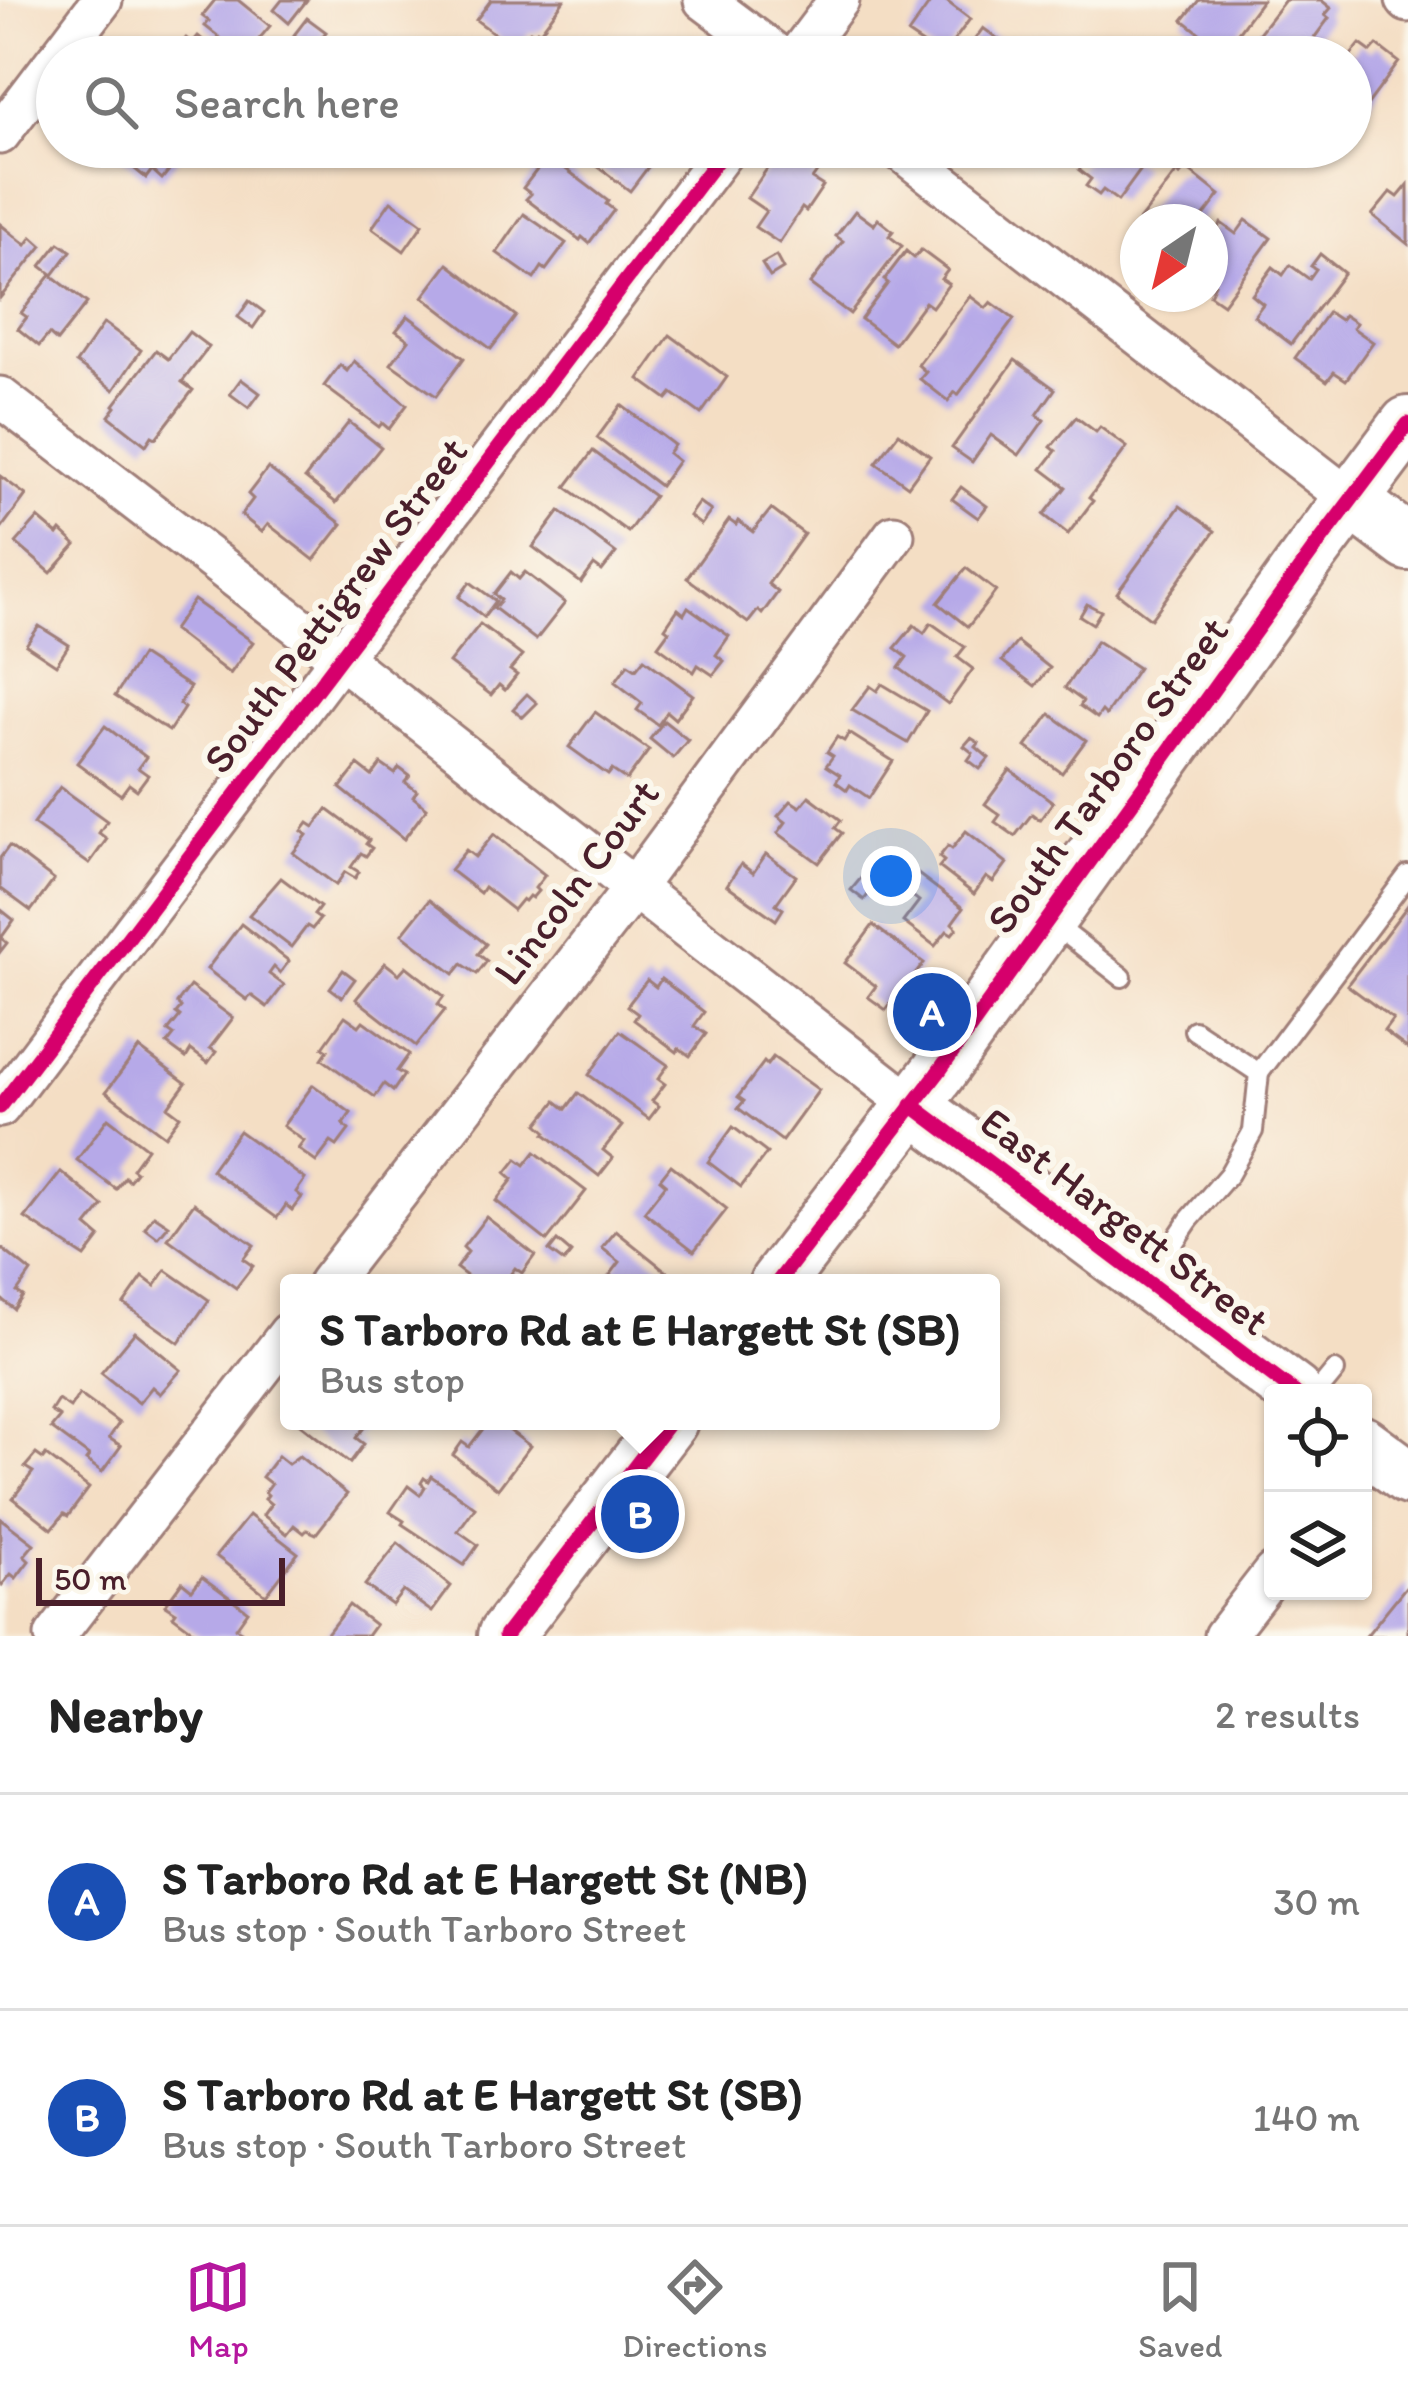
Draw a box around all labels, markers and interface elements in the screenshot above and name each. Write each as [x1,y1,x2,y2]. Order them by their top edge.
search box [36,36,1372,168]
icon: search [78,69,144,135]
text: Search here [174,75,400,129]
north arrow [1120,204,1228,312]
street label: South Pettigrew Street [192,427,478,783]
street label: South Tarboro Street [975,607,1239,943]
street label: Lincoln Court [482,769,670,995]
your location [861,846,921,906]
pin: A [893,967,971,1057]
street label: East Hargett Street [971,1096,1279,1346]
popup [280,1274,1000,1430]
text: S Tarboro Rd at E Hargett St (SB) [320,1302,960,1356]
text: Bus stop [320,1356,465,1403]
map controls [1264,1384,1372,1600]
button: locate [1264,1384,1372,1492]
pin: B [601,1469,679,1559]
button: layers [1264,1492,1372,1600]
scale bar [36,1552,285,1605]
text: 50 m [54,1559,127,1598]
text: Nearby [48,1684,203,1745]
text: 2 results [1215,1691,1360,1738]
text: S Tarboro Rd at E Hargett St (NB) [162,1851,808,1905]
text: A [75,1878,99,1925]
text: 30 m [1273,1878,1360,1925]
text: Bus stop · South Tarboro Street [162,1905,686,1952]
text: S Tarboro Rd at E Hargett St (SB) [162,2067,803,2121]
text: B [74,2094,100,2141]
text: 140 m [1253,2094,1360,2141]
text: Bus stop · South Tarboro Street [162,2121,686,2168]
tab: Map [185,2254,251,2365]
tab: Directions [622,2254,767,2365]
tab: Saved [1138,2254,1223,2365]

